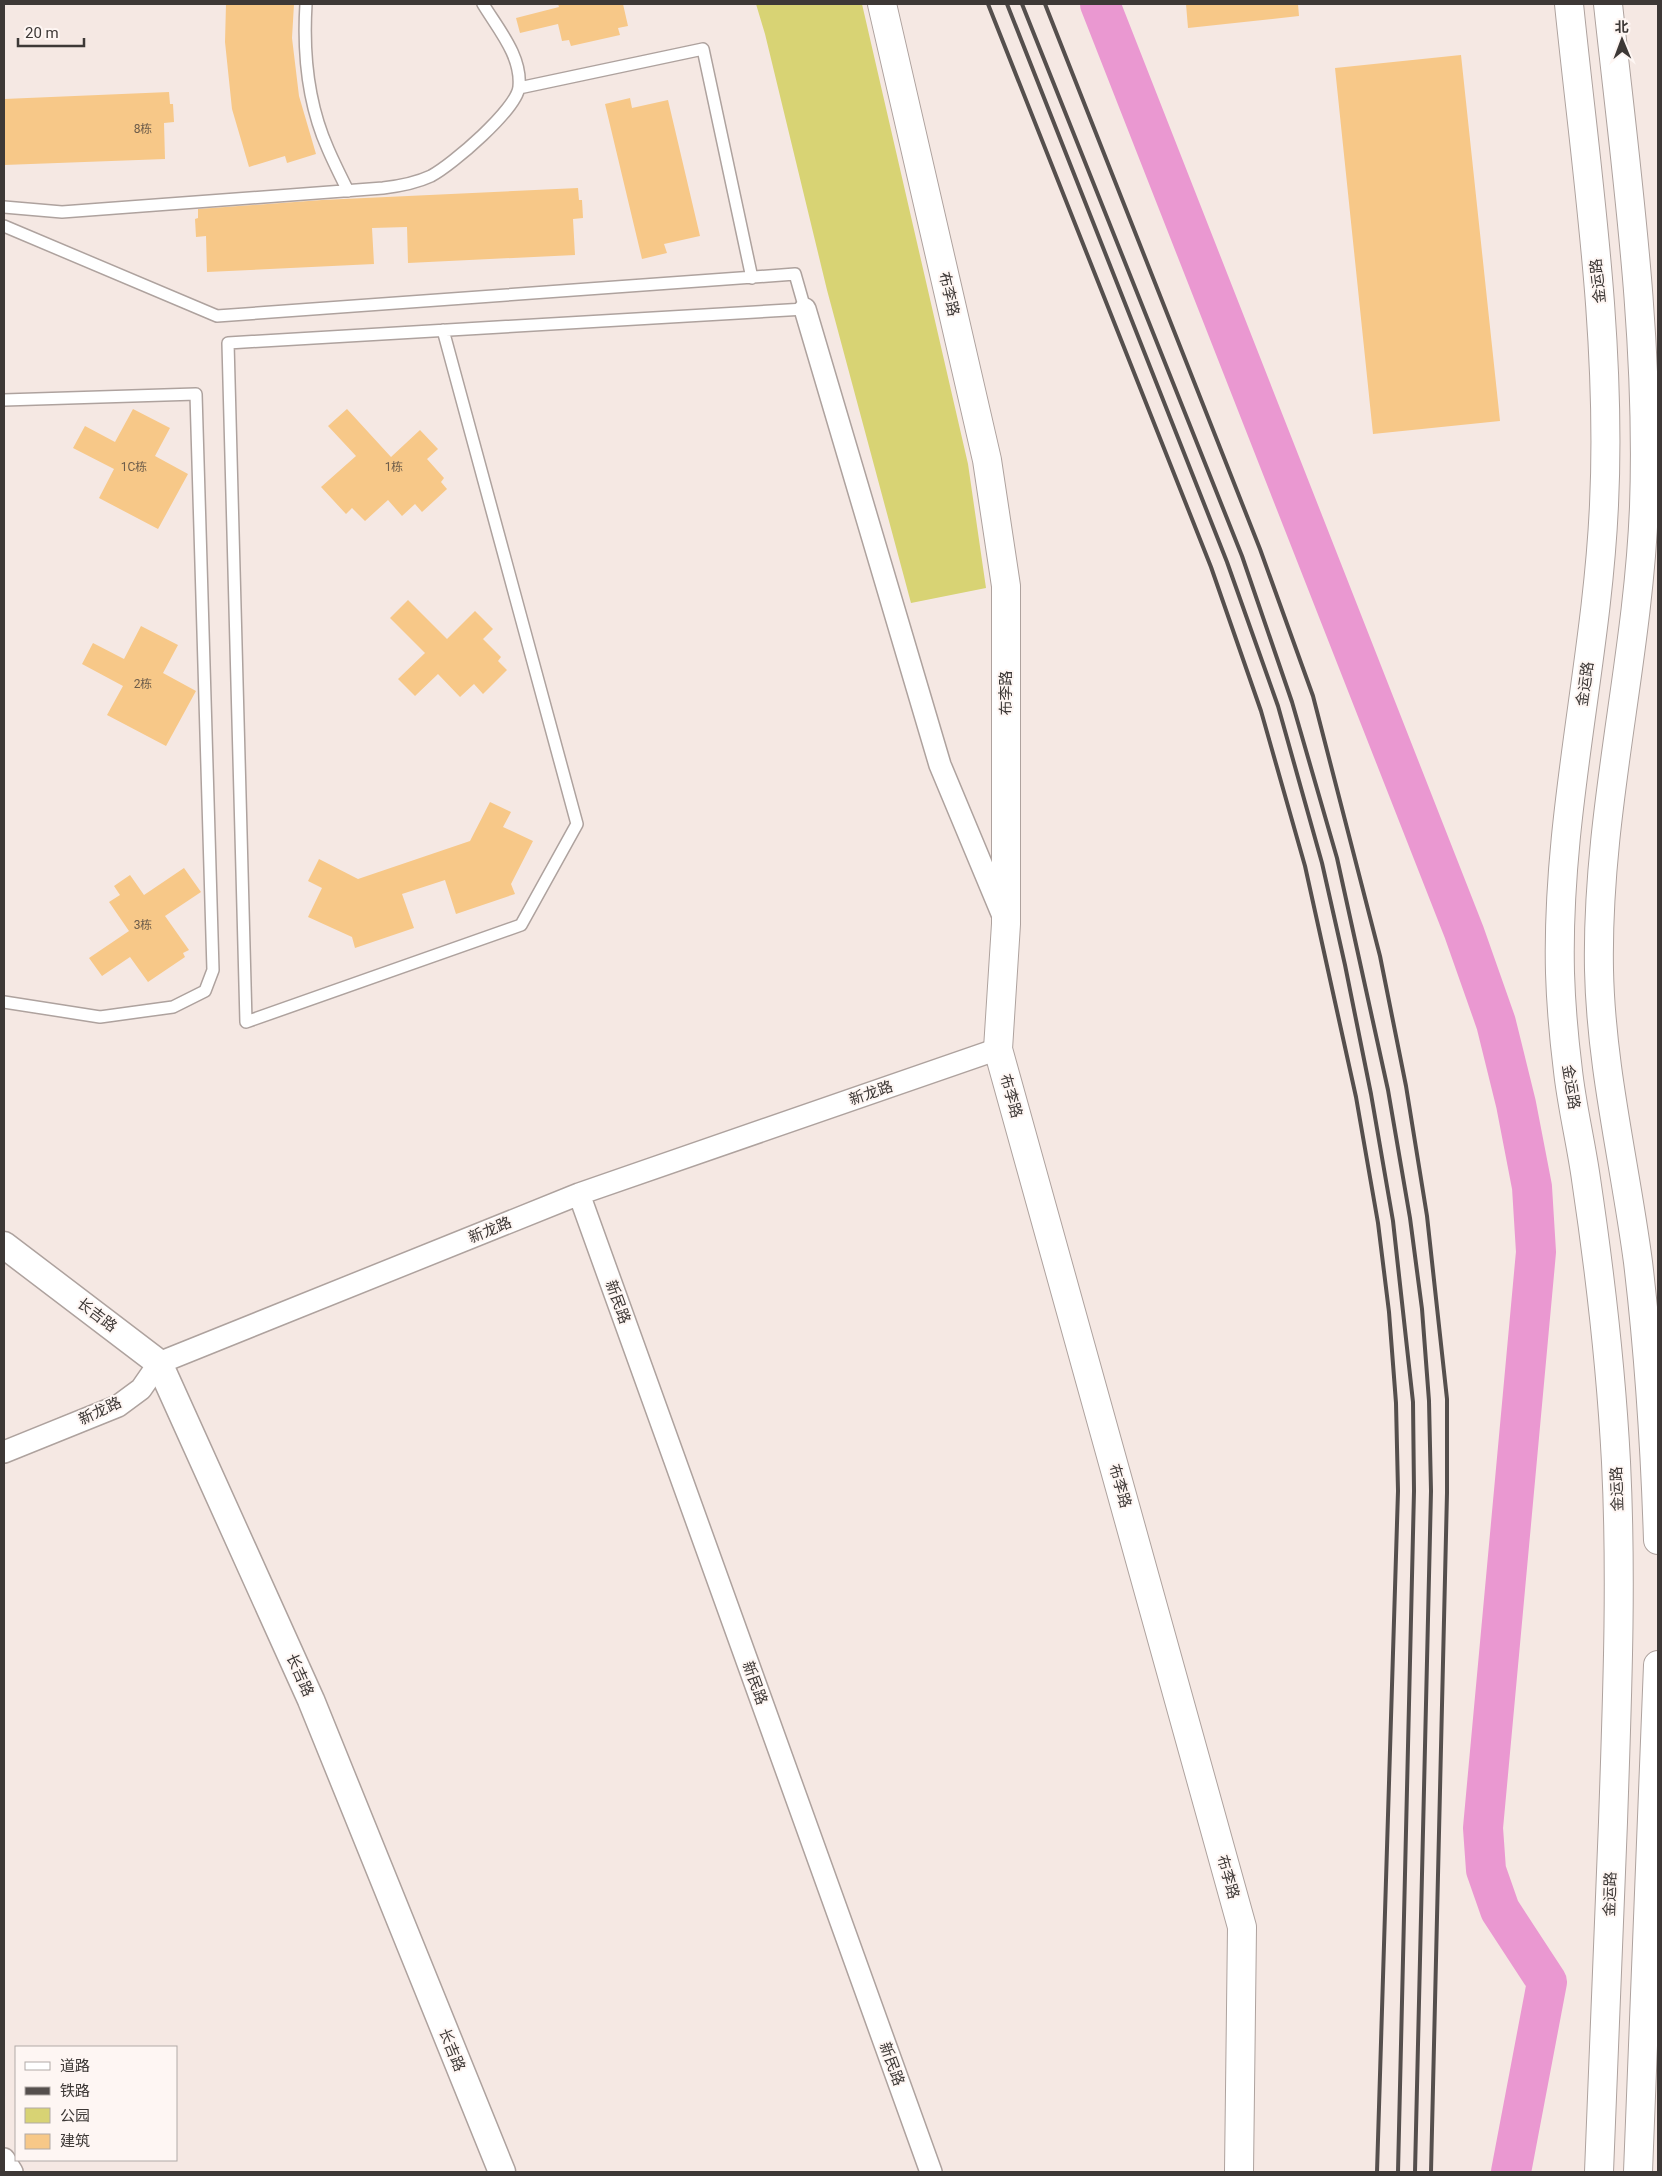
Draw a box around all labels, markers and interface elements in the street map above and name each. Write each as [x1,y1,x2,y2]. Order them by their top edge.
scale bar [18,15,84,47]
north arrow [1597,15,1647,65]
text: 北 [1615,19,1629,35]
text: 20 m [25,24,59,42]
house number: 8栋 [134,122,152,136]
street label: 金运路 [1587,258,1609,304]
street label: 布李路 [935,270,963,318]
house number: 1C栋 [121,460,147,474]
house number: 1栋 [385,460,403,474]
street label: 金运路 [1573,660,1597,708]
street label: 布李路 [997,670,1015,716]
house number: 2栋 [134,677,152,691]
house number: 3栋 [134,918,152,932]
street label: 金运路 [1559,1063,1583,1111]
street label: 布李路 [996,1072,1026,1120]
street label: 新龙路 [847,1077,895,1109]
street label: 新龙路 [466,1213,514,1247]
street label: 新民路 [602,1278,634,1326]
street label: 长吉路 [74,1294,120,1336]
street label: 新龙路 [76,1393,124,1429]
street label: 布李路 [1105,1462,1135,1510]
street label: 金运路 [1607,1466,1627,1512]
street label: 长吉路 [283,1651,317,1699]
street label: 新民路 [739,1659,771,1707]
street label: 布李路 [1213,1853,1243,1901]
street label: 金运路 [1600,1871,1620,1917]
street label: 长吉路 [435,2026,469,2074]
street label: 新民路 [876,2040,908,2088]
legend [15,2046,178,2161]
text: 道路 [60,2057,90,2075]
text: 铁路 [60,2082,90,2100]
text: 公园 [60,2107,90,2125]
text: 建筑 [60,2132,90,2150]

